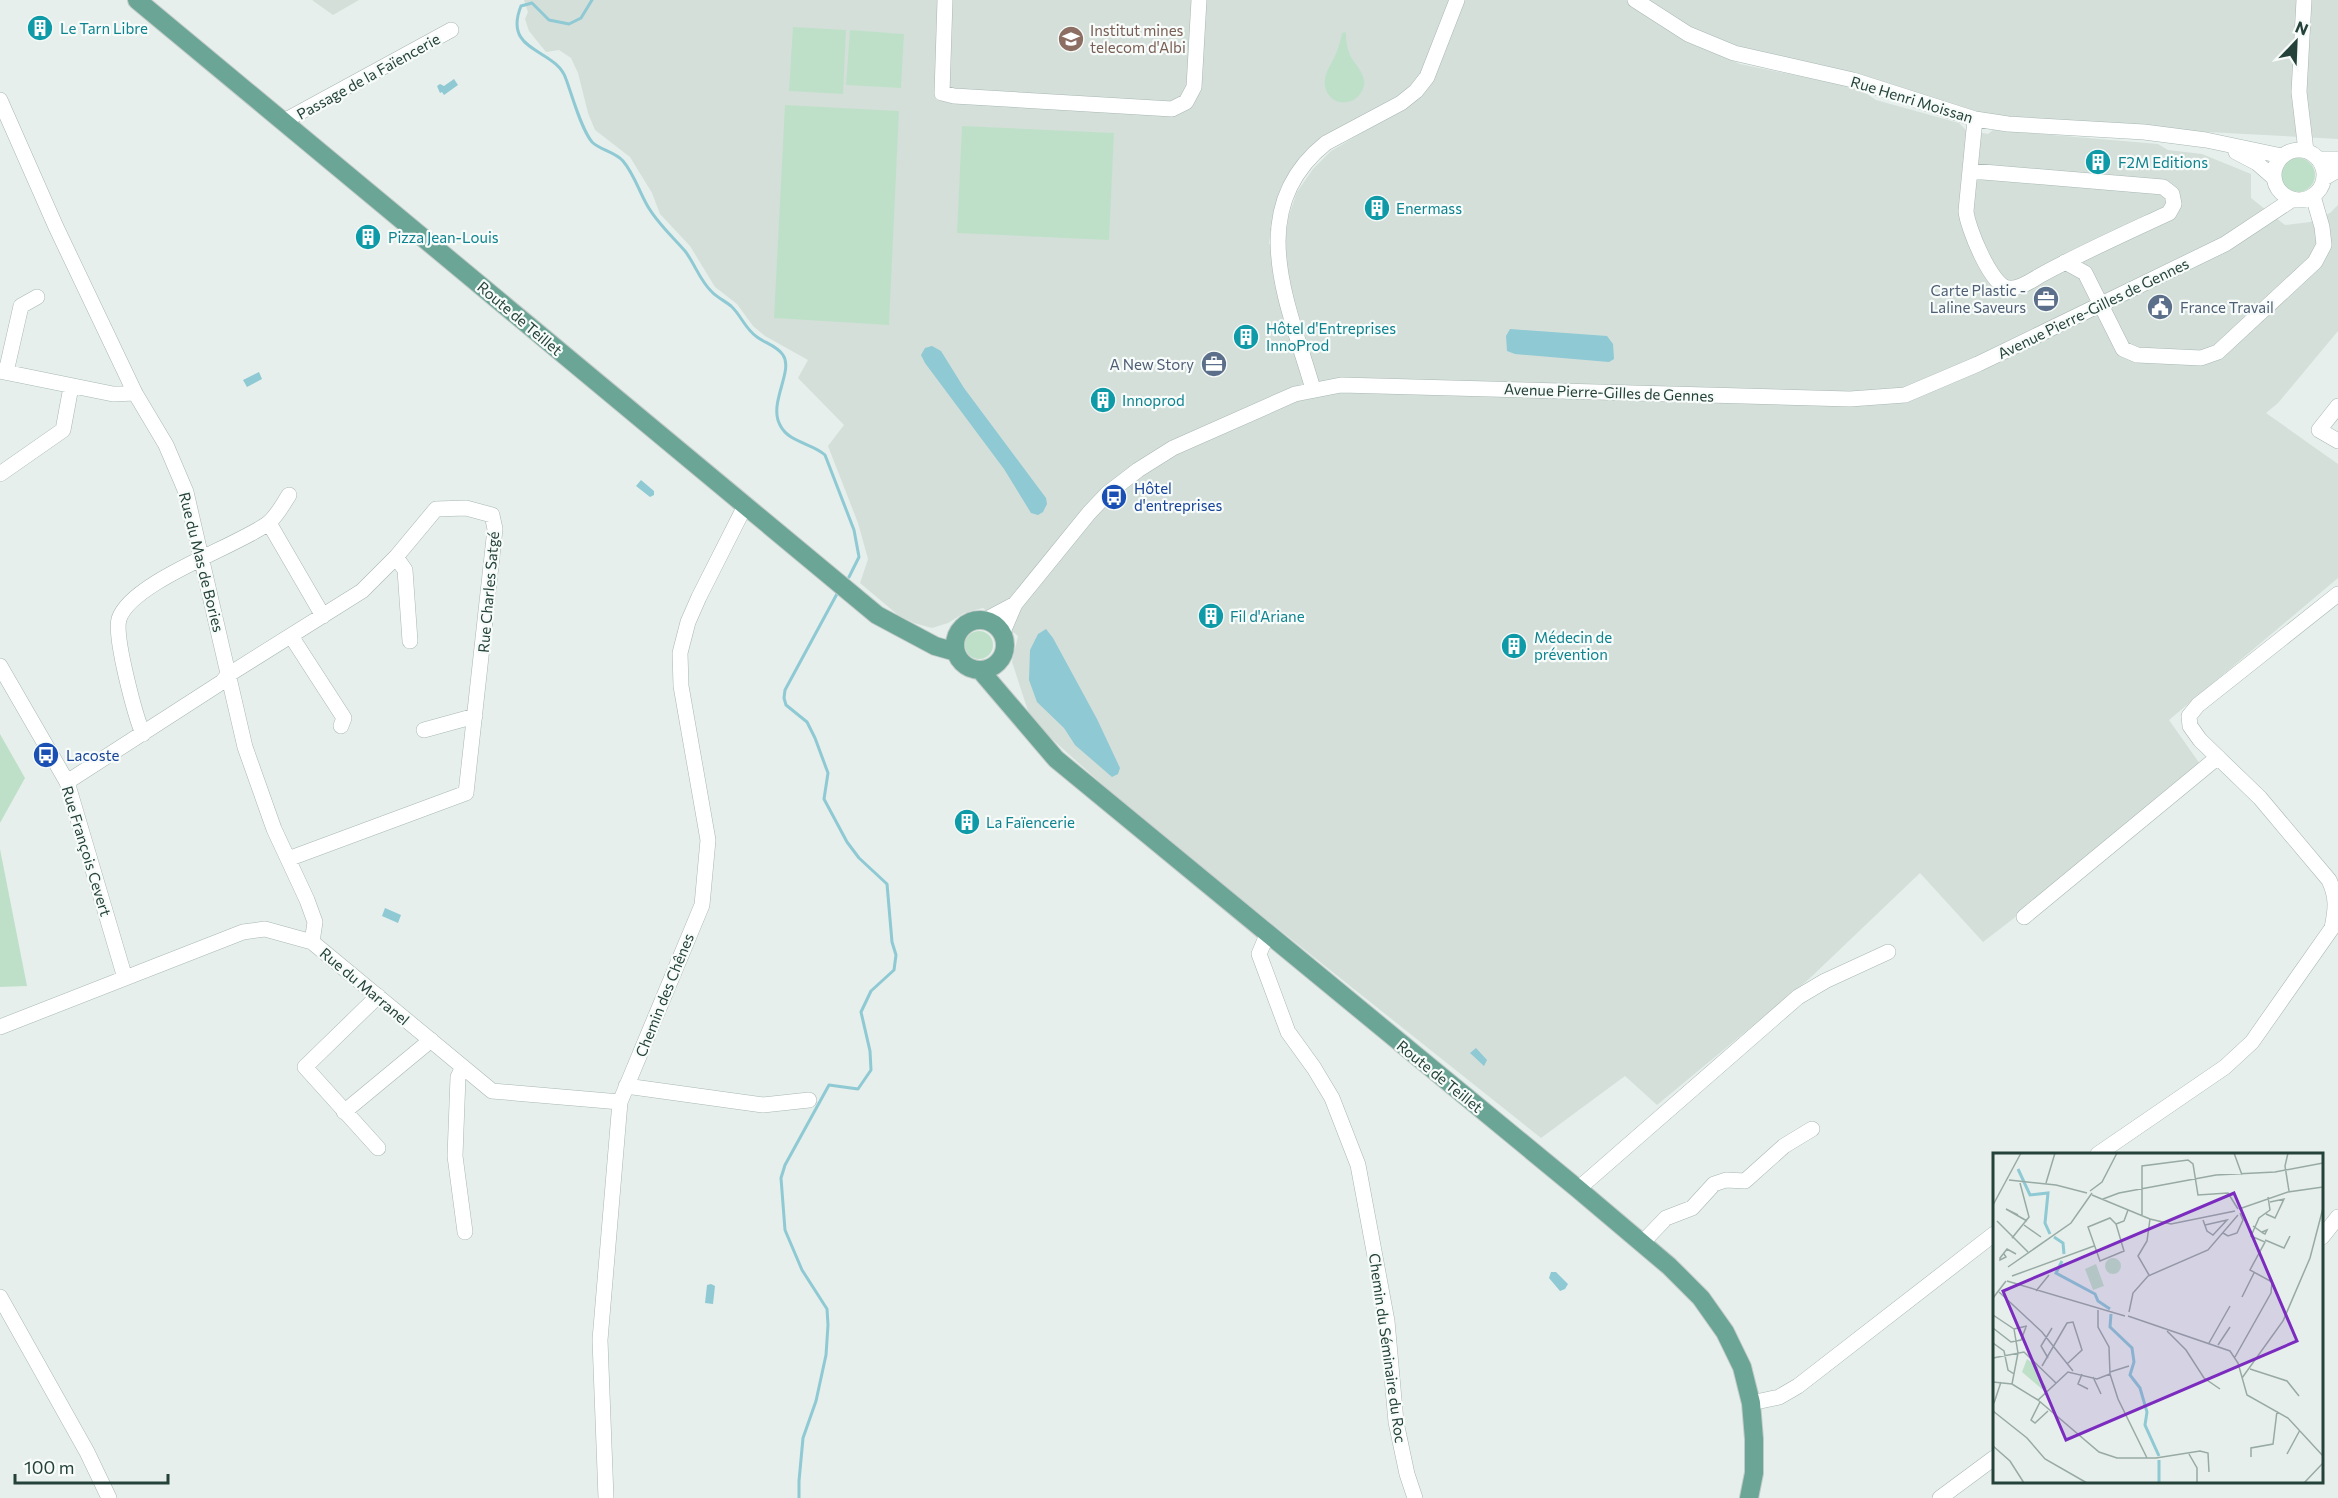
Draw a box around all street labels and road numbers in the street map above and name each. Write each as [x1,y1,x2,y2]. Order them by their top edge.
street label: Passage de la Faïencerie [293,29,443,123]
street label: Rue Henri Moissan [1849,72,1975,126]
street label: Avenue Pierre-Gilles de Gennes [1994,254,2192,362]
street label: Route de Teillet [474,277,566,359]
street label: Avenue Pierre-Gilles de Gennes [1504,379,1715,405]
street label: Rue du Mas de Bories [176,490,228,634]
street label: Rue Charles Satgé [474,530,502,654]
street label: Rue François Cevert [59,784,115,918]
street label: Chemin des Chênes [631,930,697,1059]
street label: Rue du Marranel [317,943,413,1029]
street label: Route de Teillet [1394,1036,1486,1116]
street label: Chemin du Séminaire du Roc [1366,1252,1410,1444]

